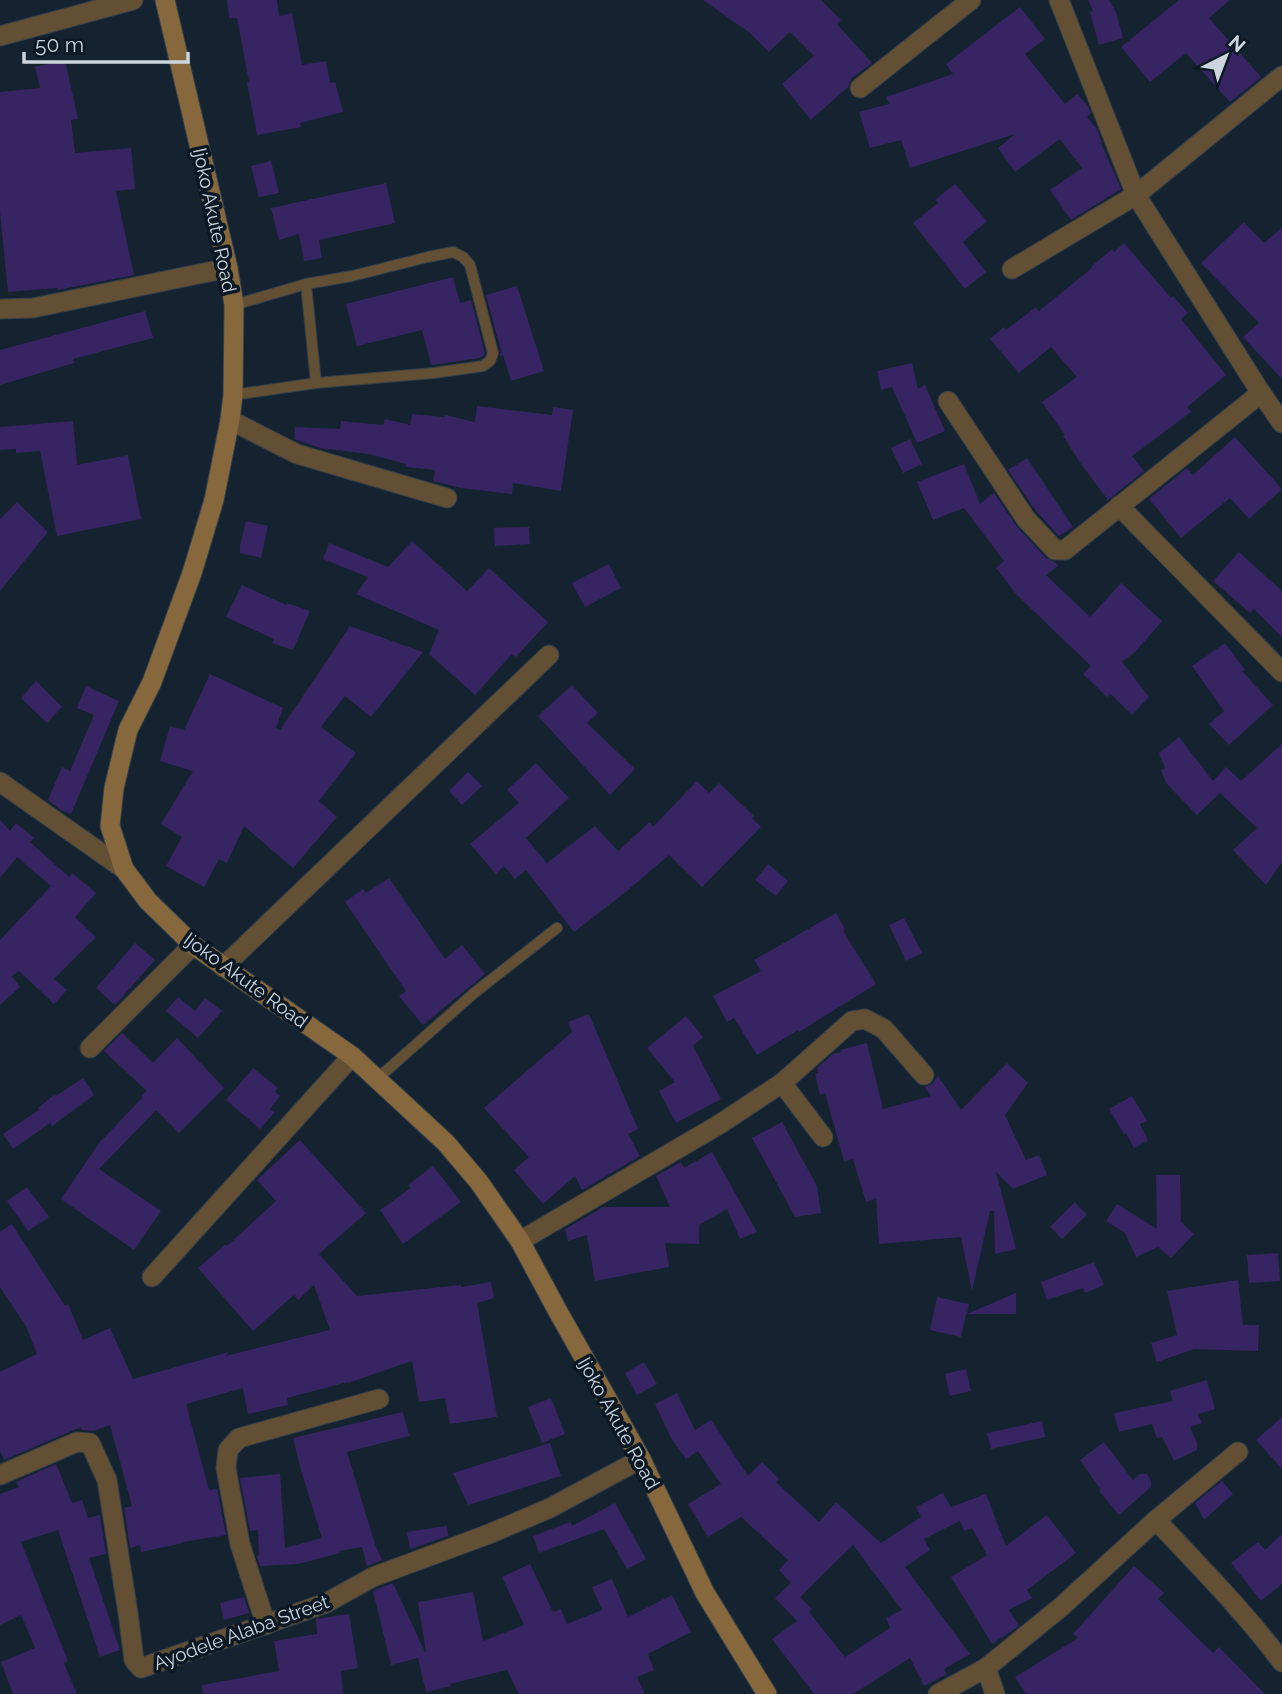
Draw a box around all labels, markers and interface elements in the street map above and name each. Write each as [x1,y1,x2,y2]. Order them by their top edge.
scale bar [24,21,189,65]
north arrow [1191,21,1261,91]
text: N [1225,30,1250,56]
text: 50 m [35,32,84,57]
street label: Ijoko Akute Road [189,146,241,294]
street label: Ijoko Akute Road [180,928,312,1032]
street label: Ijoko Akute Road [574,1353,664,1493]
street label: Ayodele Alaba Street [150,1590,332,1674]

